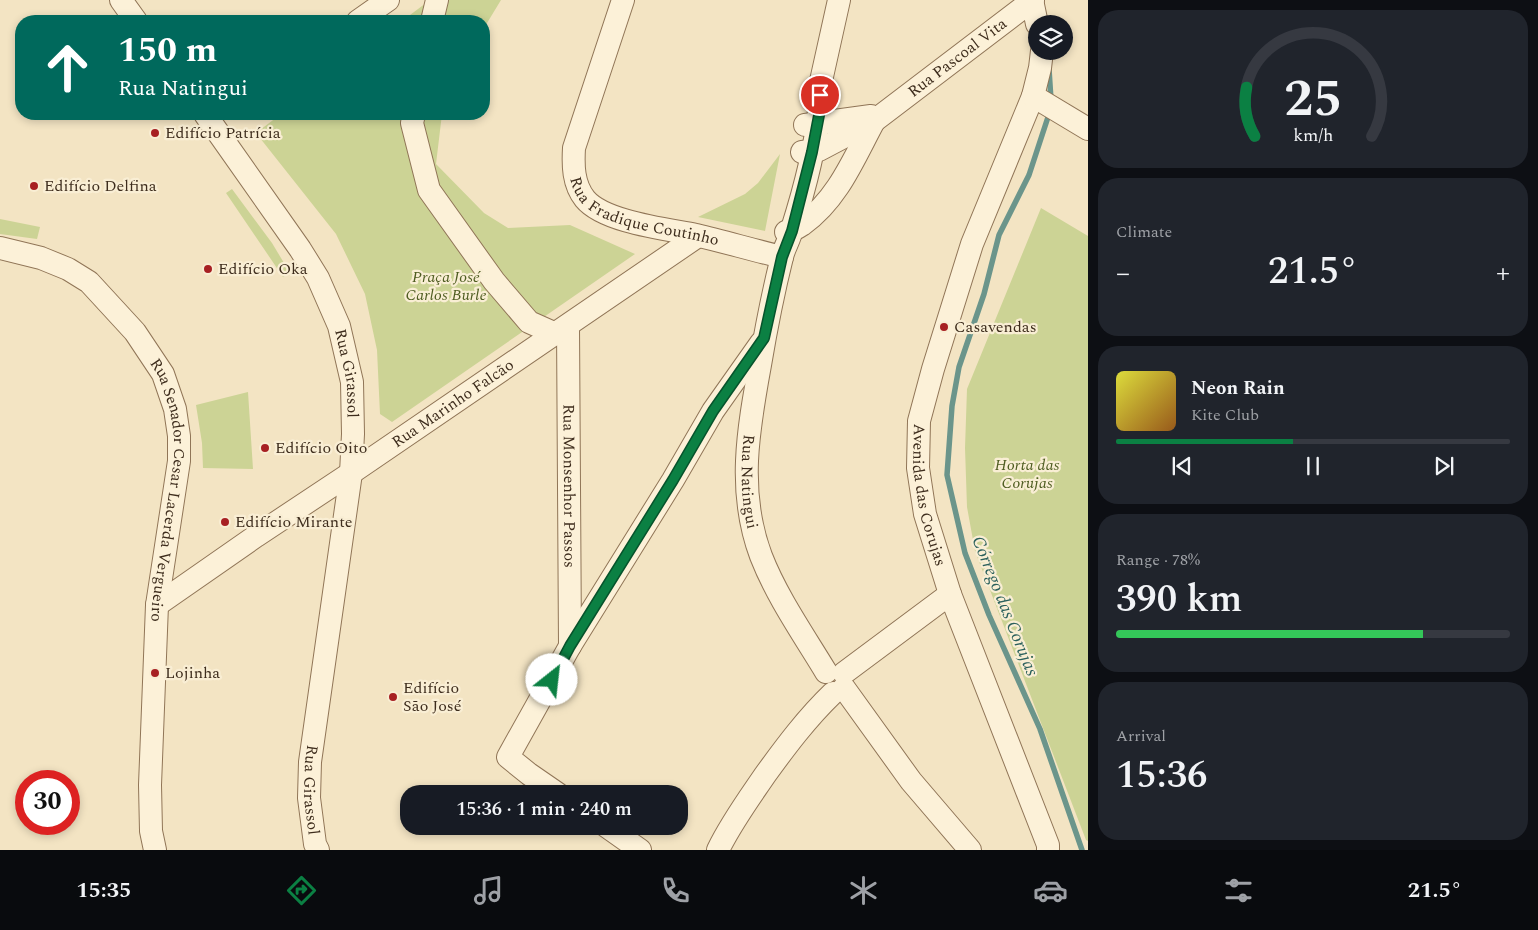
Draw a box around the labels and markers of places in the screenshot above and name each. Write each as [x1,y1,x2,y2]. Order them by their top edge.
pin [799,74,841,116]
place label: Edifício Patrícia [165,121,281,145]
marker: Edifício Patrícia [149,127,161,139]
place label: Edifício Delfina [44,174,157,198]
marker: Edifício Delfina [28,180,40,192]
place label: Edifício Oka [218,257,308,281]
marker: Edifício Oka [202,263,214,275]
place label: Casavendas [954,315,1037,339]
marker: Casavendas [938,321,950,333]
place label: Edifício Oito [275,436,367,460]
marker: Edifício Oito [259,442,271,454]
place label: Edifício Mirante [235,510,353,534]
marker: Edifício Mirante [219,516,231,528]
place label: Lojinha [165,661,220,685]
marker: Lojinha [149,667,161,679]
place label: Edifício São José [403,676,462,718]
marker: Edifício São José [387,691,399,703]

